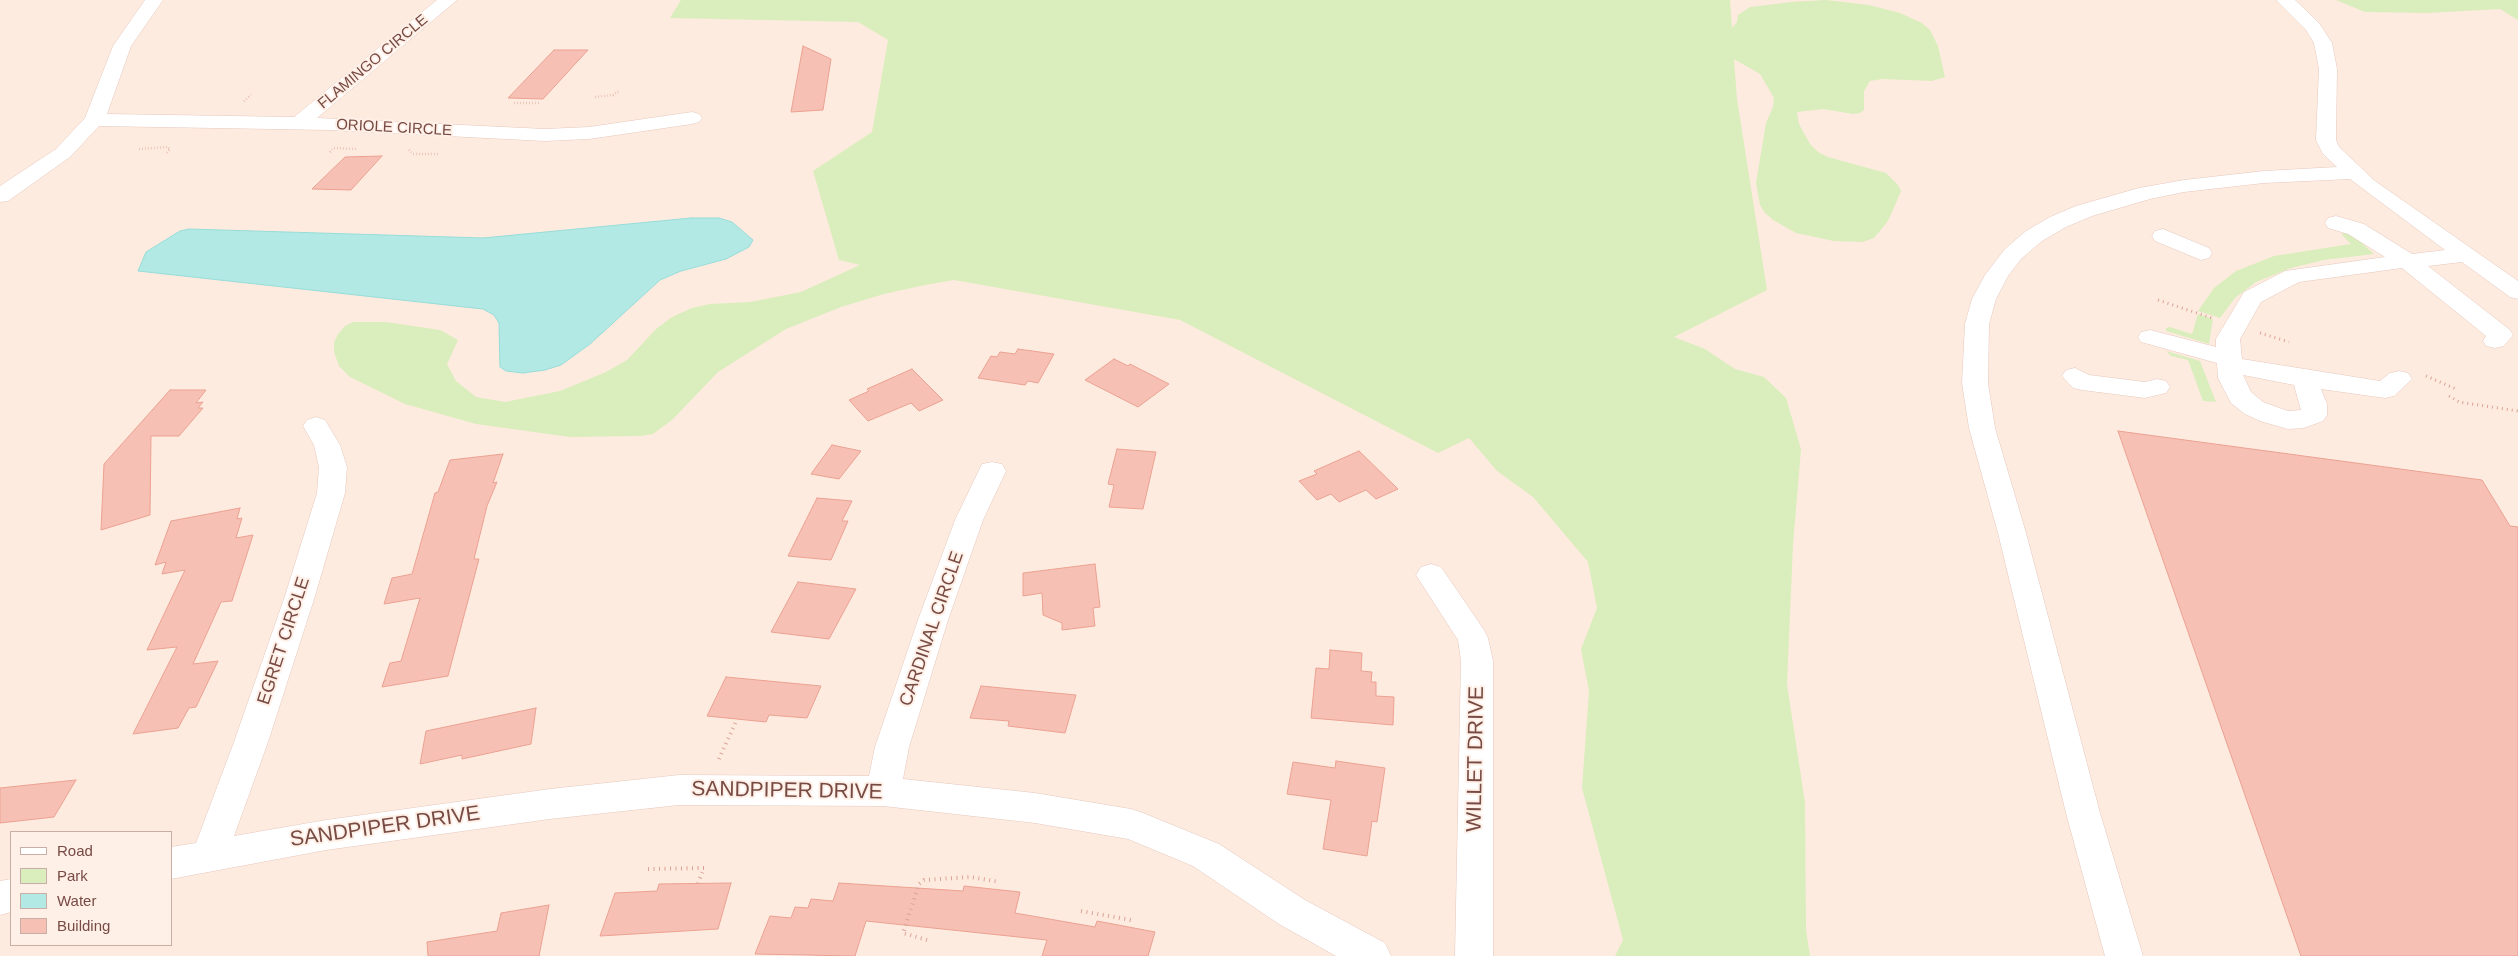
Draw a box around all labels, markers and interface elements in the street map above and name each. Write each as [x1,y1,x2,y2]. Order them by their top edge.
street label: FLAMINGO CIRCLE [315,11,431,113]
street label: ORIOLE CIRCLE [336,116,452,140]
street label: CARDINAL CIRCLE [895,549,969,709]
street label: EGRET CIRCLE [253,574,315,708]
street label: WILLET DRIVE [1462,686,1490,832]
street label: SANDPIPER DRIVE [691,777,883,805]
street label: SANDPIPER DRIVE [288,801,482,853]
legend [10,831,172,946]
text: Road [57,842,93,859]
text: Park [57,867,88,884]
text: Water [57,892,96,909]
text: Building [57,917,110,934]

